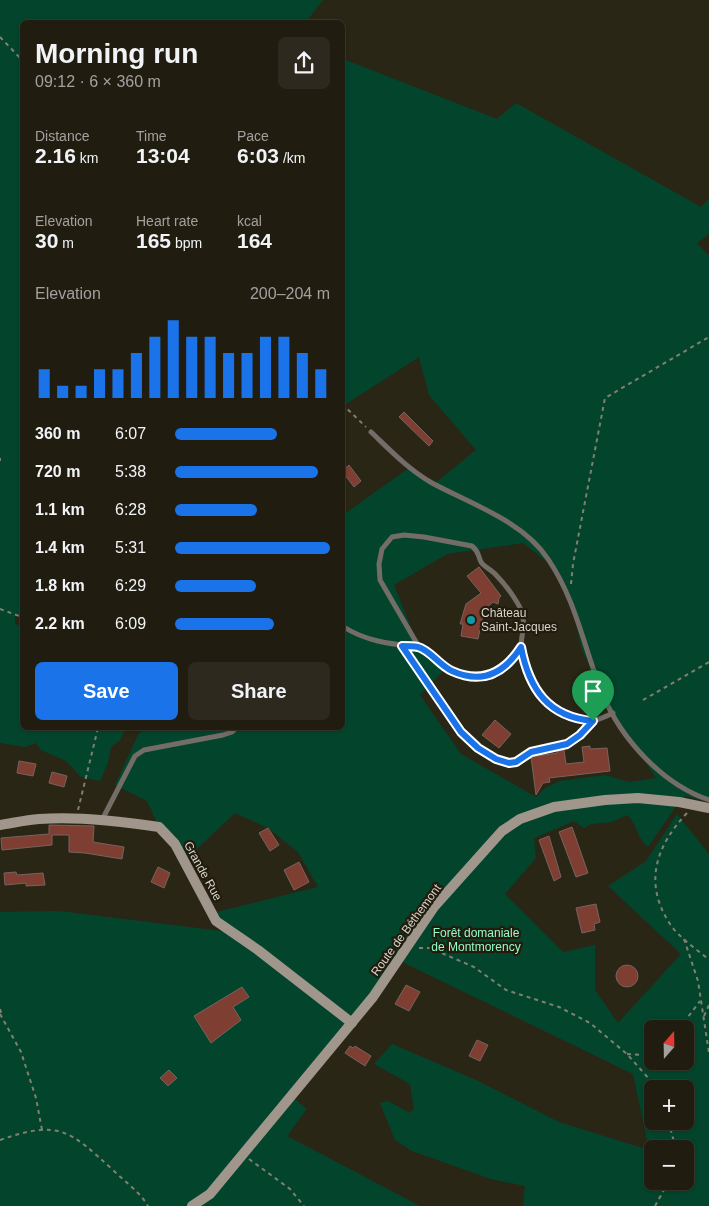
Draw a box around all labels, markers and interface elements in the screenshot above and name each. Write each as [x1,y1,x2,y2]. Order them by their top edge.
button: share [278,37,330,89]
text: Morning run [35,38,198,69]
text: 09:12 · 6 × 360 m [35,73,161,90]
text: Distance [35,128,89,144]
text: Time [136,128,167,144]
text: Pace [237,128,269,144]
text: 2.16 [35,144,76,167]
text: 13:04 [136,144,190,167]
text: 6:03 [237,144,279,167]
text: km [76,150,98,166]
text: /km [279,150,305,166]
text: Elevation [35,213,93,229]
text: Heart rate [136,213,198,229]
text: kcal [237,213,262,229]
text: 30 [35,229,58,252]
text: 165 [136,229,171,252]
text: 164 [237,229,272,252]
text: m [58,235,74,251]
text: bpm [171,235,202,251]
text: Elevation [35,285,101,302]
text: 200–204 m [250,285,330,302]
text: 360 m [35,425,80,442]
text: 6:07 [115,425,146,442]
text: 720 m [35,463,80,480]
text: 5:38 [115,463,146,480]
text: 1.1 km [35,501,85,518]
text: 6:28 [115,501,146,518]
text: 1.4 km [35,539,85,556]
text: 5:31 [115,539,146,556]
text: 1.8 km [35,577,85,594]
text: 6:29 [115,577,146,594]
place label: Château Saint-Jacques [481,606,557,634]
marker: Château Saint-Jacques [465,614,477,626]
text: 2.2 km [35,615,85,632]
text: 6:09 [115,615,146,632]
button: Save [35,662,178,720]
button: Share [188,662,330,720]
pin [572,670,614,721]
icon: arrive [579,677,607,705]
street label: Grande Rue [181,839,225,903]
street label: Route de Béthemont [368,881,444,979]
park label: Forêt domaniale de Montmorency [431,926,521,954]
north arrow [644,1020,694,1070]
map controls [644,1020,694,1190]
button: + [644,1080,694,1130]
button: − [644,1140,694,1190]

